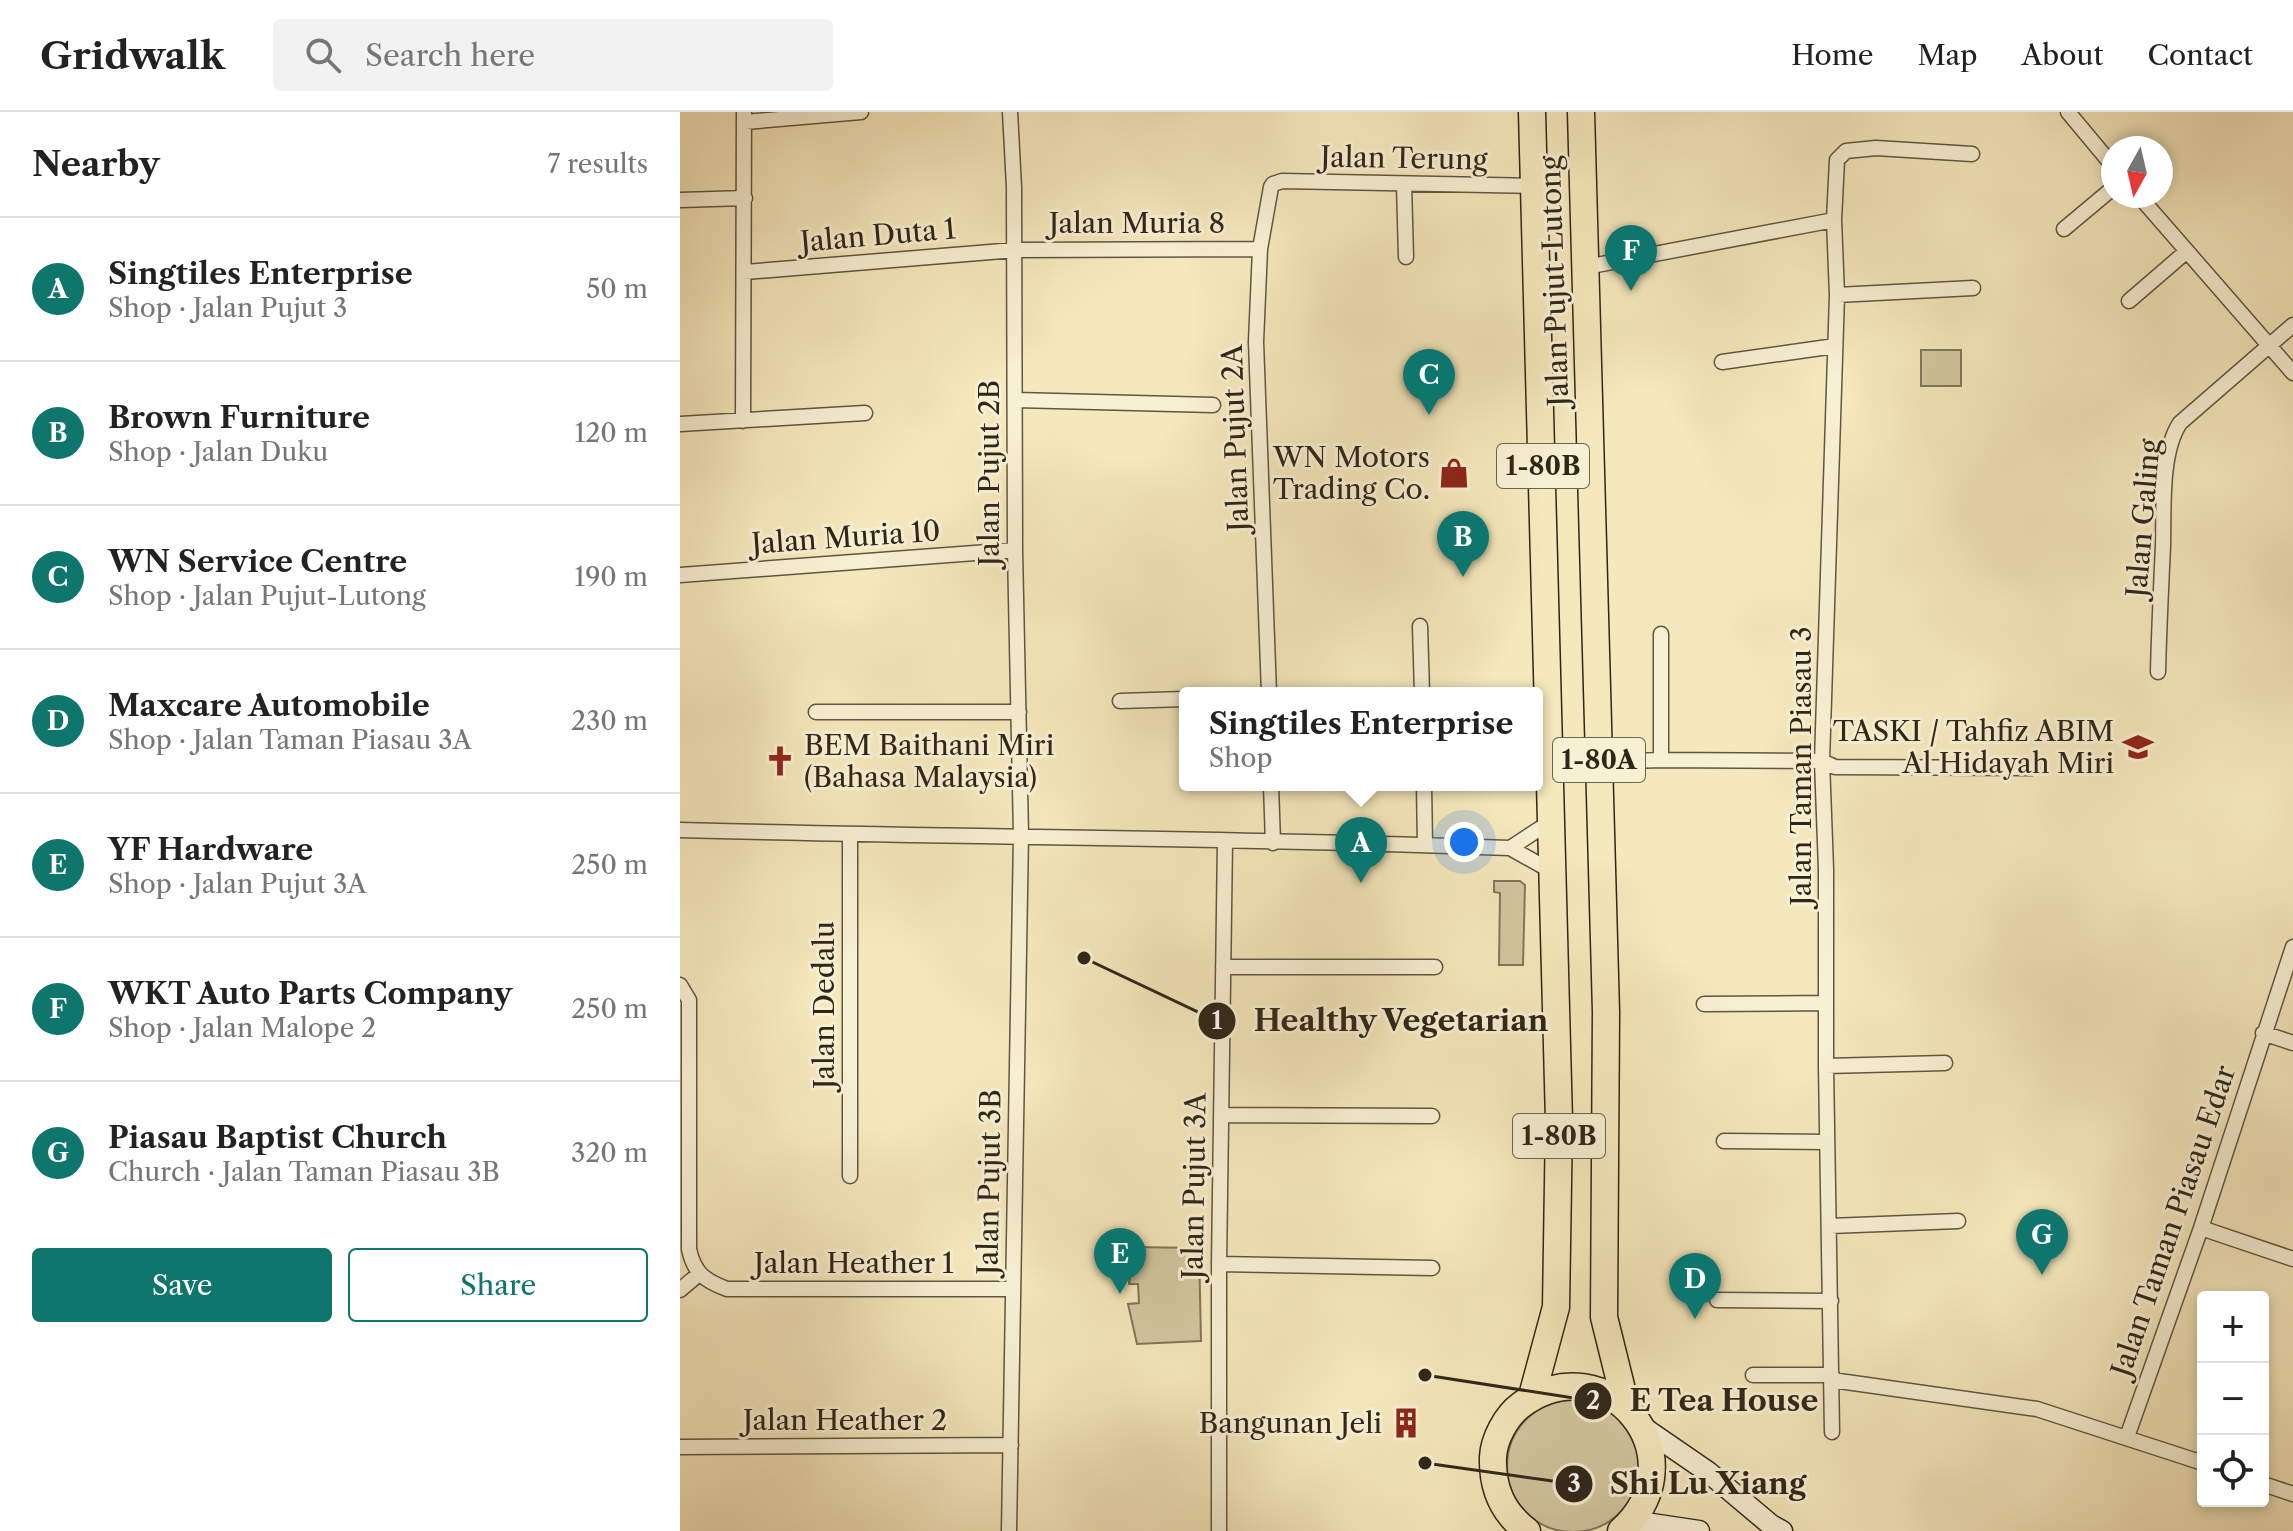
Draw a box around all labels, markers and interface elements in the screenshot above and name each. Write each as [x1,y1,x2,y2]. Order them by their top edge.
search box [273,19,833,91]
text: Gridwalk [40,32,225,79]
icon: search [301,33,345,77]
text: Search here [365,37,535,74]
text: Home [1791,38,1873,72]
text: Map [1917,38,1977,72]
text: About [2021,38,2103,72]
text: Contact [2147,38,2253,72]
north arrow [2101,136,2173,208]
street label: Jalan Terung [1316,139,1488,176]
text: Nearby [32,143,160,185]
text: 7 results [548,148,648,180]
street label: Jalan Pujut-Lutong [1533,155,1576,411]
street label: Jalan Muria 8 [1045,206,1225,240]
street label: Jalan Duta 1 [795,211,957,259]
pin: F [1605,225,1657,291]
text: Singtiles Enterprise [108,255,413,292]
text: A [48,273,68,305]
text: 50 m [586,273,648,305]
text: Shop · Jalan Pujut 3 [108,292,347,324]
street label: Jalan Pujut 2A [1215,342,1255,536]
pin: C [1403,349,1455,415]
street label: Jalan Pujut 2B [972,380,1006,570]
text: Brown Furniture [108,399,370,436]
text: B [48,417,68,449]
text: 120 m [574,417,648,449]
text: Shop · Jalan Duku [108,436,328,468]
street label: Jalan Galing [2119,437,2167,603]
place label: WN Motors Trading Co. [1272,440,1430,506]
road number: 1-80B [1497,444,1589,488]
shop icon: WN Motors Trading Co. [1437,456,1471,490]
pin: B [1437,511,1489,577]
street label: Jalan Muria 10 [746,513,942,561]
text: WN Service Centre [108,543,407,580]
text: C [48,561,68,593]
text: 190 m [574,561,648,593]
text: Shop · Jalan Pujut-Lutong [108,580,426,612]
street label: Jalan Taman Piasau 3 [1784,626,1818,910]
text: Maxcare Automobile [108,687,430,724]
popup [1179,687,1543,791]
text: D [47,705,69,737]
text: 230 m [571,705,648,737]
text: Singtiles Enterprise [1209,705,1513,742]
place label: TASKI / Tahfiz ABIM Al Hidayah Miri [1833,714,2114,780]
text: Shop · Jalan Taman Piasau 3A [108,724,472,756]
place label: BEM Baithani Miri (Bahasa Malaysia) [804,728,1054,794]
school or university icon: TASKI / Tahfiz ABIM Al Hidayah Miri [2121,730,2155,764]
road number: 1-80A [1553,738,1645,782]
text: Shop [1209,742,1273,774]
church icon: BEM Baithani Miri (Bahasa Malaysia) [763,744,797,778]
pin: A [1335,817,1387,883]
your location [1444,822,1484,862]
text: YF Hardware [108,831,313,868]
text: E [49,849,67,881]
text: 250 m [571,849,648,881]
text: Shop · Jalan Pujut 3A [108,868,366,900]
street label: Jalan Dedalu [807,921,841,1093]
text: WKT Auto Parts Company [108,975,512,1012]
text: F [49,993,67,1025]
text: 250 m [571,993,648,1025]
callout: Healthy Vegetarian [1197,994,1565,1048]
text: Healthy Vegetarian [1254,1002,1549,1039]
text: 1 [1212,1006,1223,1035]
text: Shop · Jalan Malope 2 [108,1012,376,1044]
street label: Jalan Taman Piasau Edar [2102,1061,2242,1385]
street label: Jalan Pujut 3B [970,1089,1008,1279]
street label: Jalan Pujut 3A [1175,1091,1213,1284]
road number: 1-80B [1513,1114,1605,1158]
text: Piasau Baptist Church [108,1119,447,1156]
text: G [47,1137,69,1169]
text: 320 m [571,1137,648,1169]
text: Church · Jalan Taman Piasau 3B [108,1156,500,1188]
pin: G [2016,1209,2068,1275]
pin: E [1094,1228,1146,1294]
street label: Jalan Heather 1 [750,1246,954,1280]
button: Save [32,1248,332,1322]
button: Share [348,1248,648,1322]
pin: D [1669,1253,1721,1319]
map controls [2197,1291,2269,1507]
button: + [2197,1291,2269,1363]
button: − [2197,1363,2269,1435]
callout: E Tea House [1573,1374,1835,1428]
text: E Tea House [1630,1382,1819,1419]
text: 2 [1586,1386,1600,1415]
street label: Jalan Heather 2 [739,1403,947,1437]
place label: Bangunan Jeli [1199,1406,1382,1440]
building icon: Bangunan Jeli [1389,1406,1423,1440]
button: locate [2197,1435,2269,1507]
callout: Shi Lu Xiang [1554,1457,1823,1511]
text: Shi Lu Xiang [1610,1465,1807,1502]
text: 3 [1567,1469,1581,1498]

